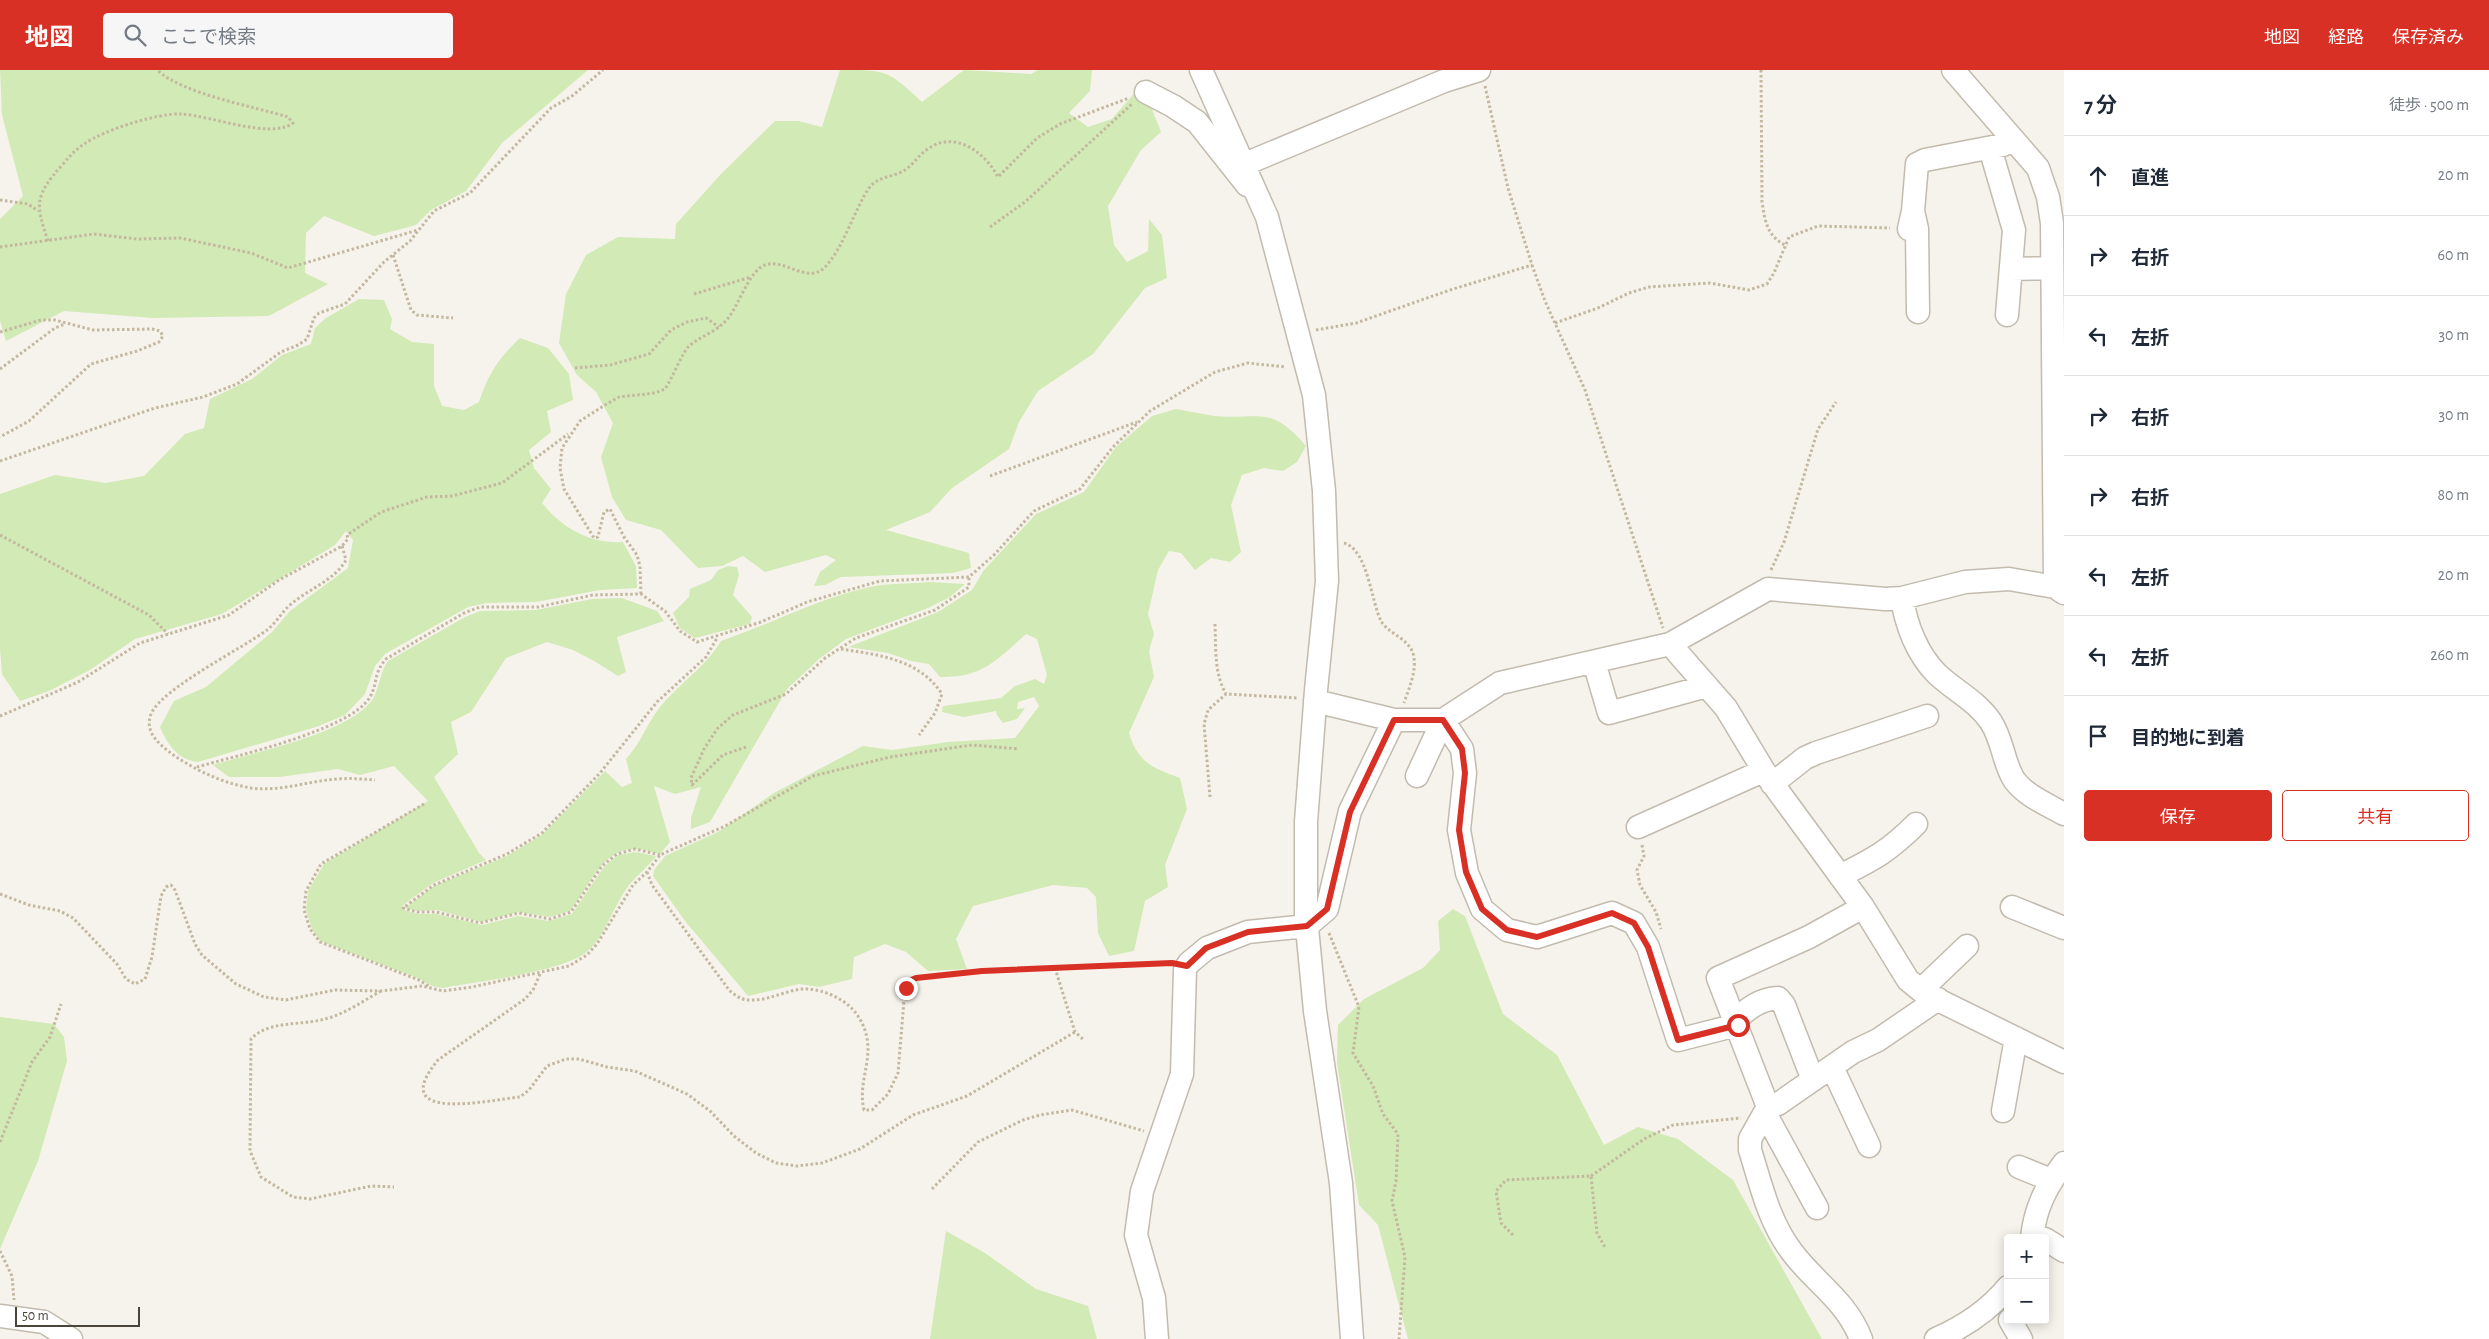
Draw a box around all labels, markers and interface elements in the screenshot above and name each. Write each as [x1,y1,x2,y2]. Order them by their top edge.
search box [103,13,453,58]
icon: search [121,21,149,49]
text: 地図 [25,26,73,50]
text: ここで検索 [161,28,256,47]
text: 地図 [2264,29,2300,47]
text: 経路 [2328,29,2364,47]
text: 保存済み [2392,29,2464,47]
text: 7 分 [2084,95,2117,116]
text: 徒歩 · 500 m [2389,97,2469,113]
icon: ahead [2084,162,2112,190]
text: 20 m [2438,167,2469,183]
text: 直進 [2131,169,2169,188]
icon: right [2084,242,2112,270]
text: 60 m [2438,247,2469,263]
text: 右折 [2131,249,2169,268]
icon: left [2084,322,2112,350]
text: 30 m [2439,327,2469,343]
text: 左折 [2131,329,2169,348]
icon: right [2084,402,2112,430]
text: 30 m [2439,407,2469,423]
text: 右折 [2131,409,2169,428]
icon: right [2084,482,2112,510]
text: 80 m [2438,487,2469,503]
text: 右折 [2131,489,2169,508]
icon: left [2084,562,2112,590]
text: 20 m [2438,567,2469,583]
text: 左折 [2131,569,2169,588]
icon: left [2084,642,2112,670]
text: 260 m [2430,647,2469,663]
text: 左折 [2131,649,2169,668]
icon: arrive [2084,722,2112,750]
text: 目的地に到着 [2131,729,2245,748]
button: 保存 [2084,790,2272,841]
button: 共有 [2282,790,2469,841]
route end [895,977,918,1000]
route start [1727,1014,1750,1037]
map controls [2004,1234,2049,1324]
button: + [2004,1234,2049,1279]
button: − [2004,1279,2049,1324]
scale bar [15,1304,140,1327]
text: 50 m [22,1309,49,1323]

